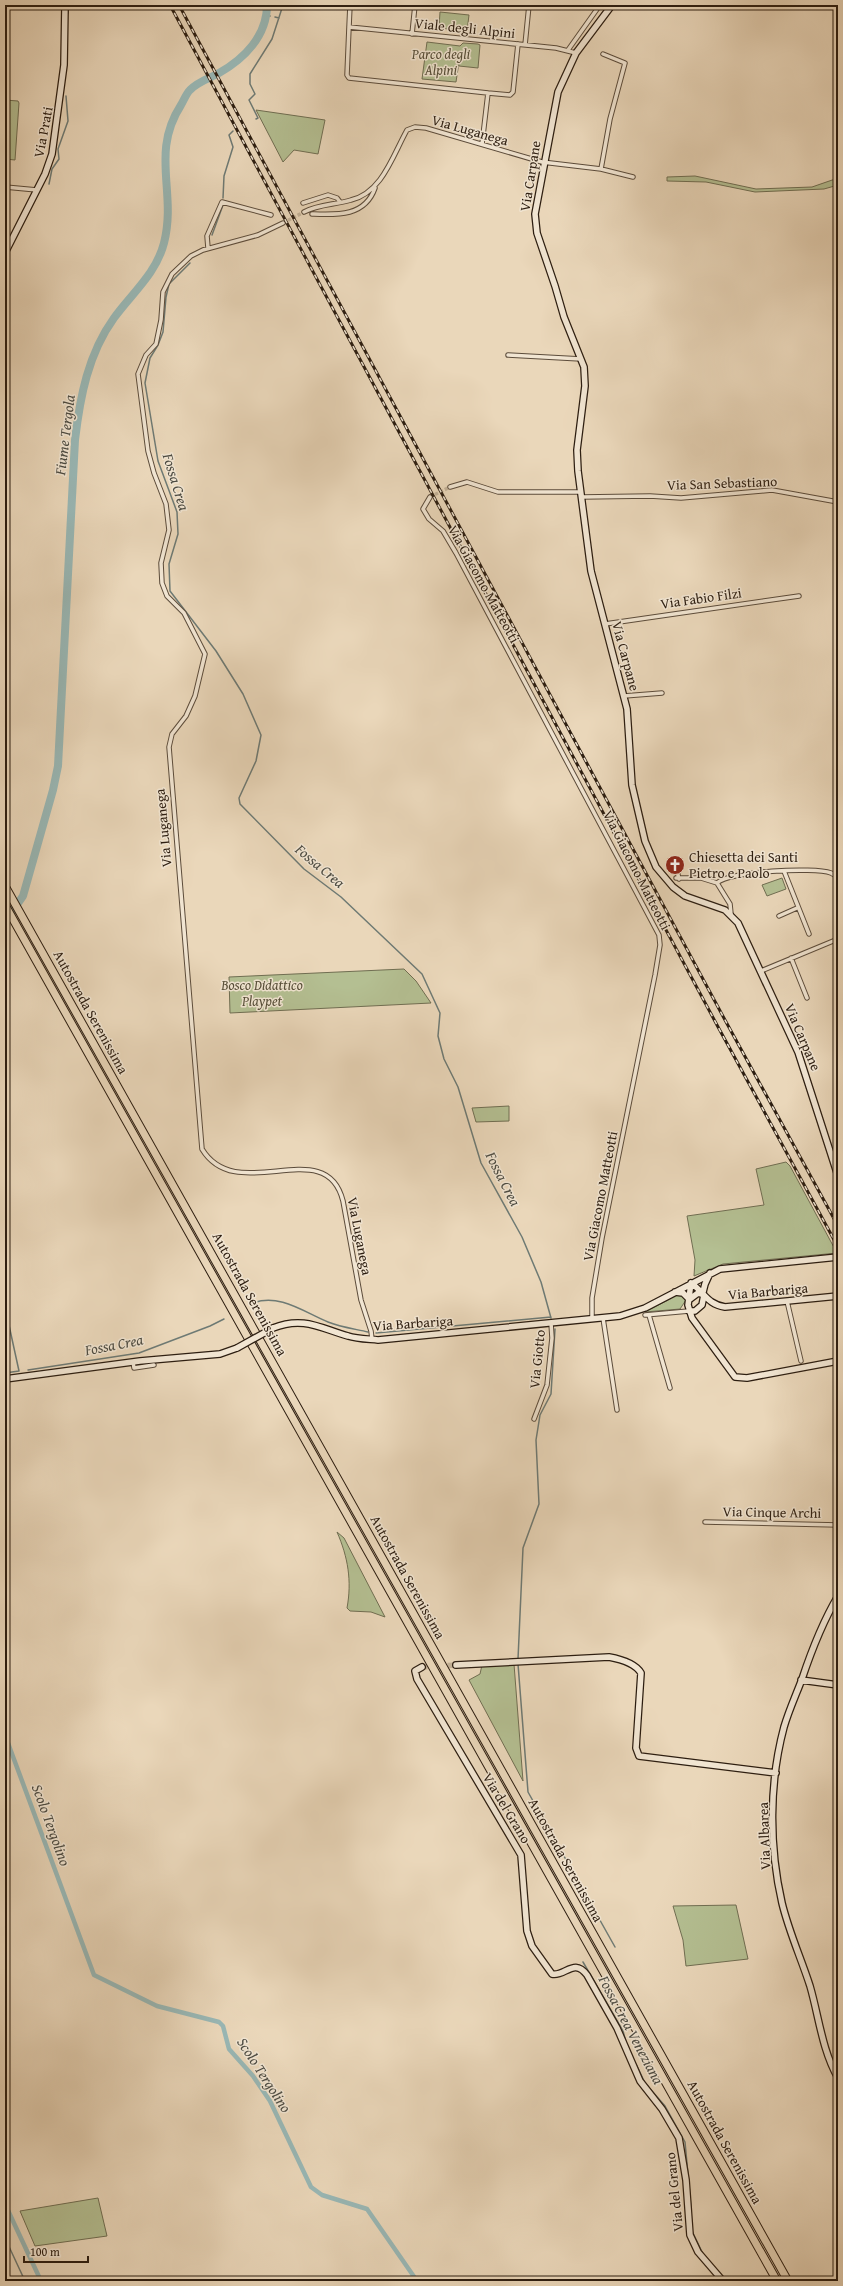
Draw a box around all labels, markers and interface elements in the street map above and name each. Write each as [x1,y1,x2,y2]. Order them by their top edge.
street label: Viale degli Alpini [414,13,516,43]
park label: Parco degli Alpini [411,44,471,80]
street label: Via Prati [28,105,58,159]
street label: Via Luganega [429,110,511,151]
street label: Via Carpane [515,139,546,213]
water label: Fiume Tergola [49,393,80,477]
water label: Fossa Crea [158,450,195,513]
street label: Via San Sebastiano [666,471,778,495]
street label: Via Giacomo Matteotti [443,521,525,647]
street label: Via Fabio Filzi [659,582,743,614]
street label: Via Carpane [607,619,645,693]
street label: Via Luganega [150,788,176,868]
street label: Via Giacomo Matteotti [598,807,676,933]
water label: Fossa Crea [290,838,350,893]
place label: Chiesetta dei Santi Pietro e Paolo [689,847,798,883]
church icon: Chiesetta dei Santi Pietro e Paolo [664,854,686,876]
street label: Autostrada Serenissima [49,947,134,1078]
park label: Bosco Didattico Playpet [220,975,303,1011]
street label: Via Carpane [780,1000,826,1074]
street label: Via Giacomo Matteotti [578,1129,622,1263]
water label: Fossa Crea [480,1147,526,1210]
street label: Via Luganega [343,1195,377,1277]
street label: Autostrada Serenissima [208,1229,293,1360]
street label: Via Barbariga [727,1278,809,1304]
street label: Via Barbariga [372,1310,454,1336]
water label: Fossa Crea [82,1329,145,1361]
street label: Via Giotto [524,1329,550,1389]
street label: Via Cinque Archi [723,1501,822,1523]
street label: Autostrada Serenissima [366,1512,451,1643]
street label: Via del Grano [478,1769,536,1847]
water label: Scolo Tergolino [27,1781,76,1869]
street label: Autostrada Serenissima [524,1795,609,1926]
street label: Via Albarea [753,1801,775,1870]
water label: Fossa Crea Veneziana [593,1971,669,2088]
water label: Scolo Tergolino [232,2033,297,2117]
street label: Autostrada Serenissima [683,2077,768,2208]
street label: Via del Grano [660,2151,688,2233]
scale bar [24,2238,88,2264]
text: 100 m [30,2243,60,2260]

